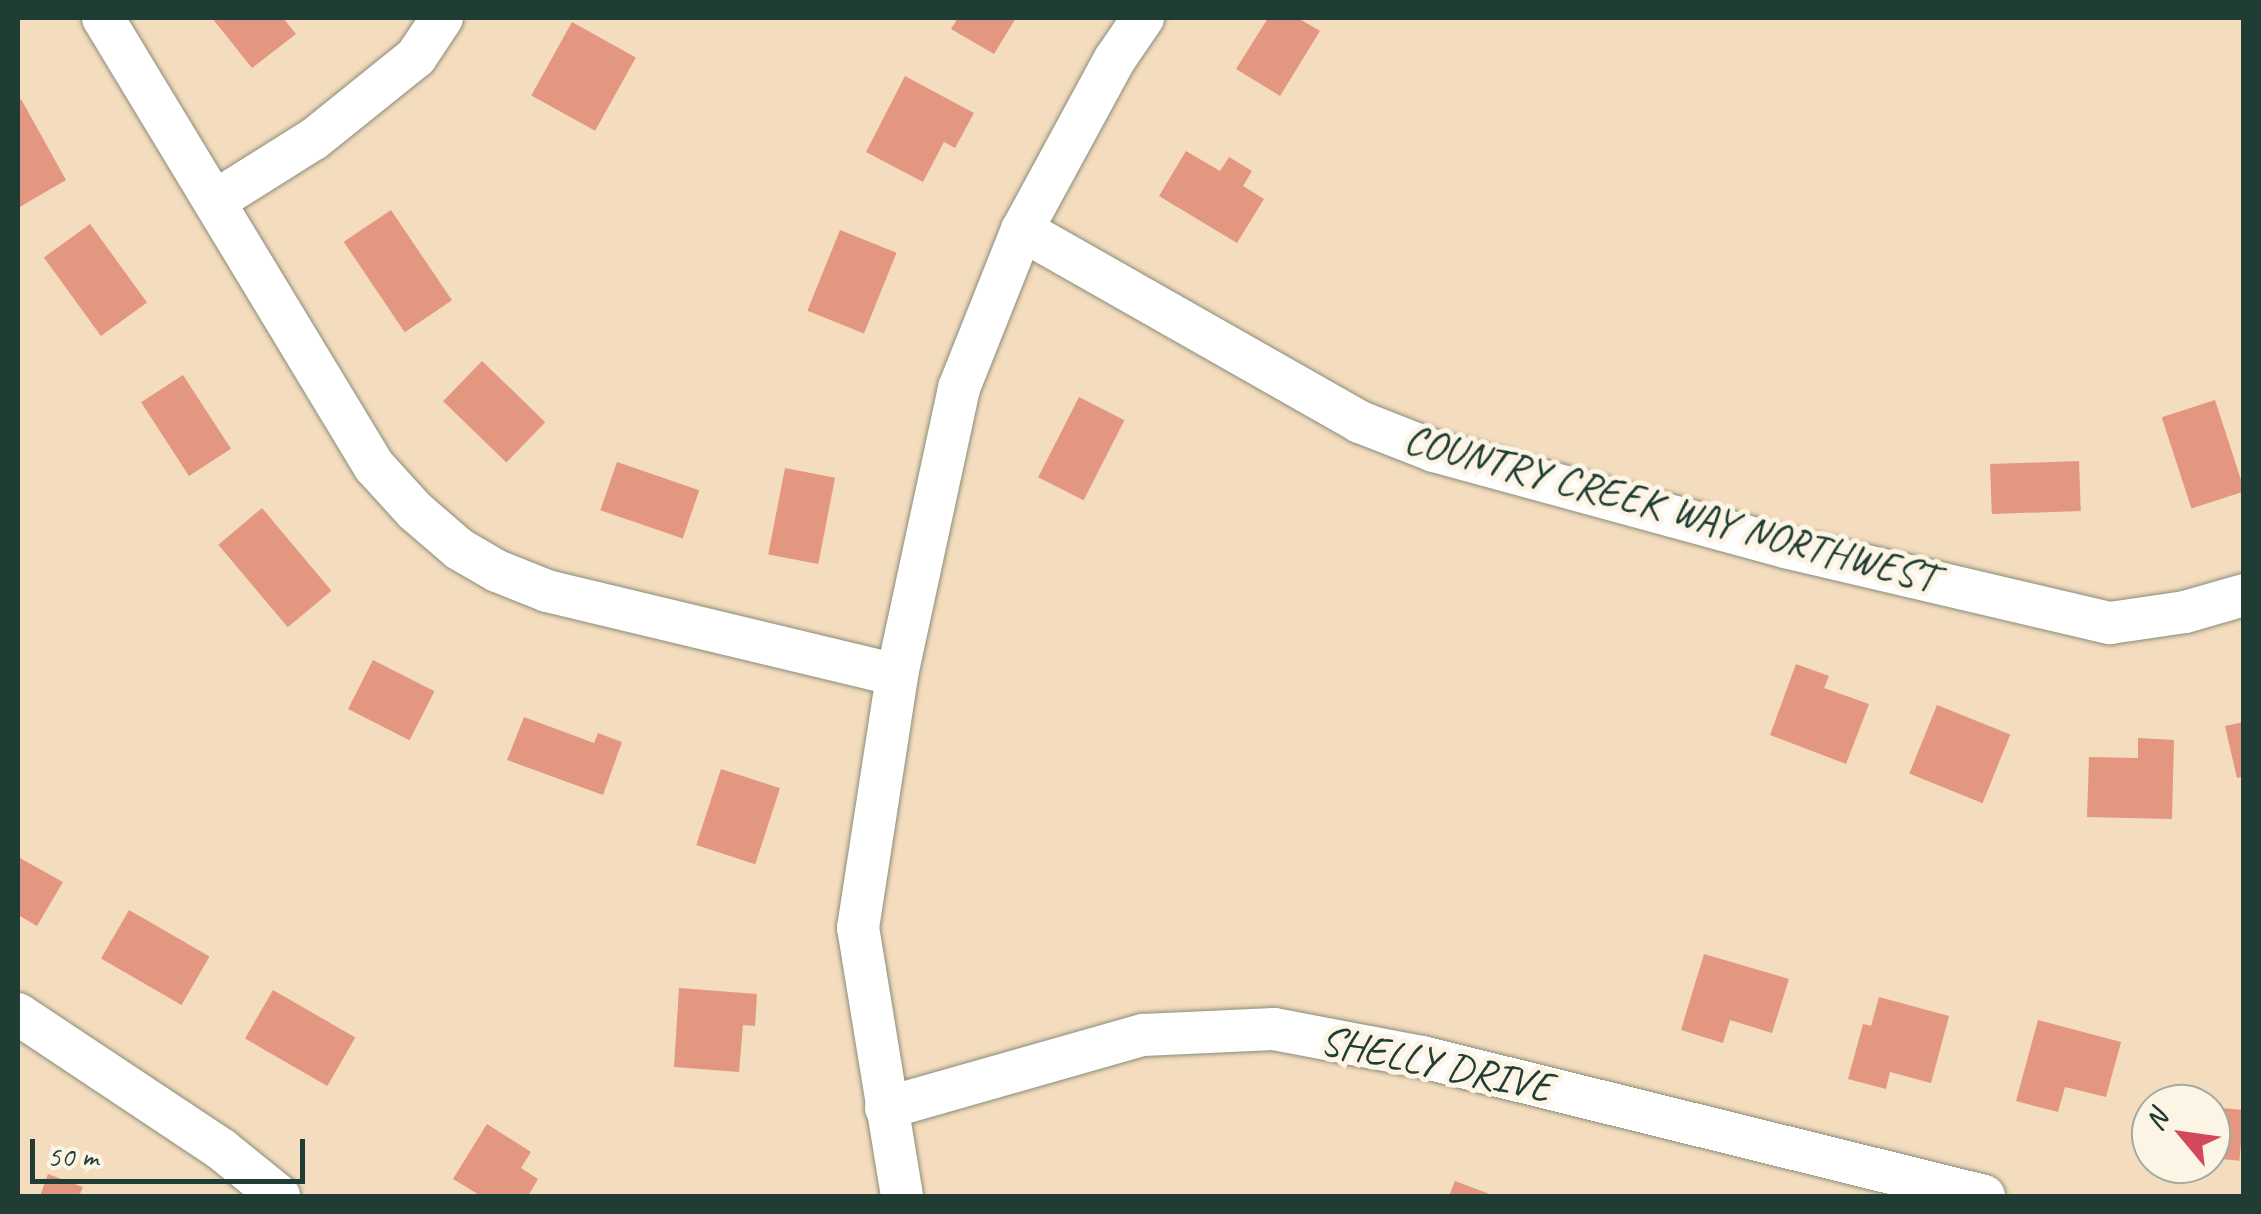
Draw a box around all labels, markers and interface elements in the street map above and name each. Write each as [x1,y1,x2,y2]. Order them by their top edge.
street label: COUNTRY CREEK WAY NORTHWEST [1396,413,1944,605]
street label: SHELLY DRIVE [1316,1015,1556,1113]
north arrow [2131,1084,2231,1184]
text: N [2137,1104,2176,1136]
scale bar [35,1119,310,1181]
text: 50 m [47,1137,98,1175]

